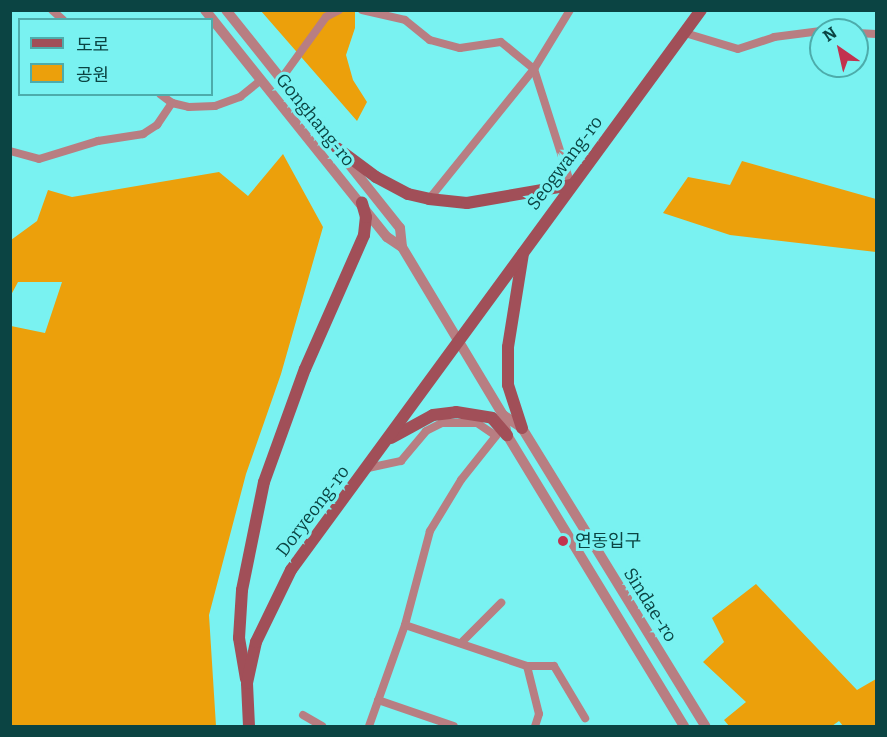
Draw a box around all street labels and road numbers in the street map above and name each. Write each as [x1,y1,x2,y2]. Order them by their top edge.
street label: Gonghang-ro [271,69,359,171]
street label: Seogwang-ro [523,112,607,214]
street label: Doryeong-ro [272,461,354,561]
street label: Sindae-ro [619,564,681,646]

